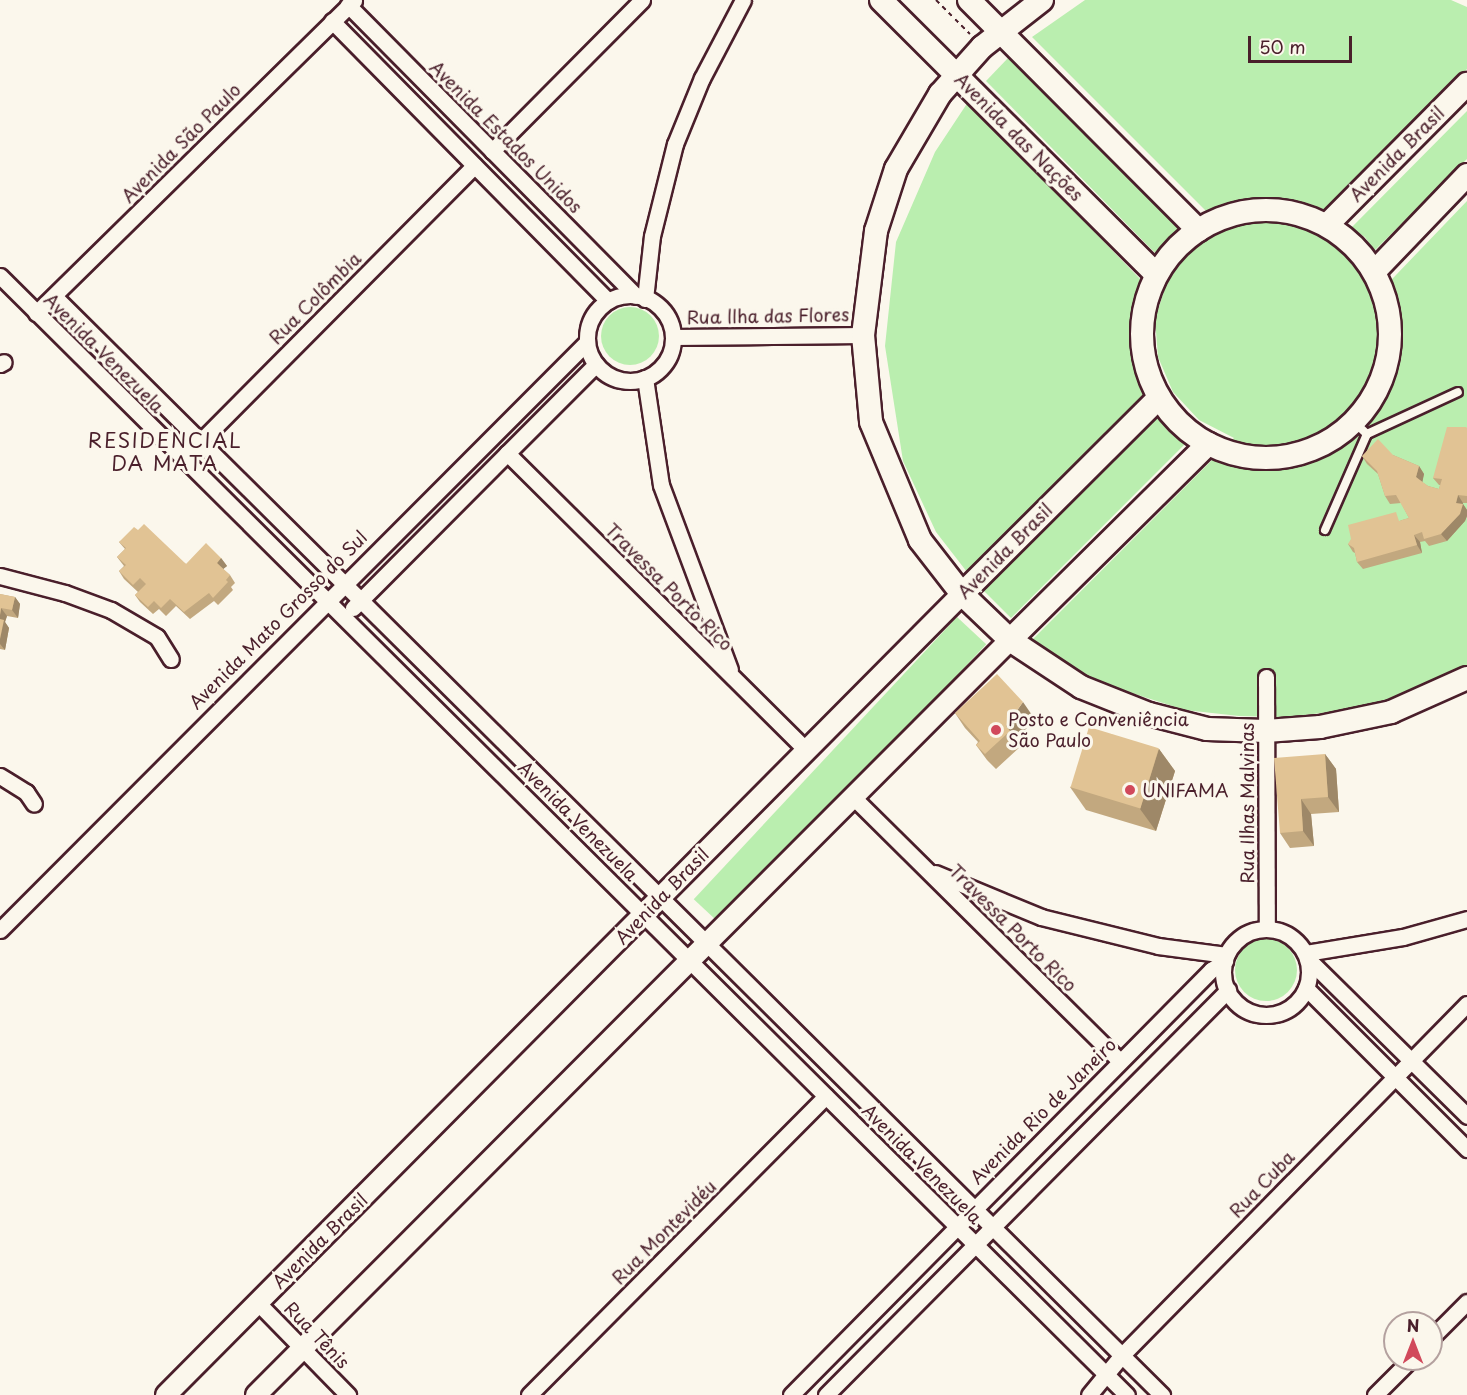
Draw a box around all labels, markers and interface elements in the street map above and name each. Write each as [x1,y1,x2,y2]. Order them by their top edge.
scale bar [1251,24,1354,62]
text: 50 m [1259,33,1306,60]
street label: Avenida Estados Unidos [426,57,586,217]
street label: Avenida das Nações [950,68,1088,206]
street label: Avenida São Paulo [117,79,245,207]
street label: Avenida Brasil [1345,102,1449,206]
street label: Rua Colômbia [264,247,366,349]
street label: Avenida Venezuela [40,289,168,417]
street label: Rua llha das Flores [686,304,850,328]
district label: RESIDENCIAL DA MATA [89,428,241,475]
street label: Avenida Brasil [953,499,1057,603]
street label: Travessa Porto Rico [601,519,737,655]
street label: Avenida Mato Grosso do Sul [185,527,371,713]
place label: Posto e Conveniência São Paulo [1008,709,1189,752]
street label: Rua Ilhas Malvinas [1236,722,1258,884]
marker: Posto e Conveniência São Paulo [989,723,1003,737]
street label: Avenida Venezuela [514,757,642,885]
place label: UNIFAMA [1142,779,1229,801]
marker: UNIFAMA [1123,783,1137,797]
street label: Avenida Brasil [611,843,713,949]
street label: Travessa Porto Rico [945,860,1081,996]
street label: Avenida Rio de Janeiro [965,1033,1121,1189]
street label: Avenida Venezuela [858,1100,986,1228]
street label: Rua Cuba [1224,1146,1300,1222]
street label: Rua Montevidéu [607,1175,721,1289]
street label: Avenida Brasil [268,1189,372,1293]
street label: Rua Tênis [280,1297,354,1373]
north arrow [1383,1311,1443,1371]
text: N [1407,1313,1419,1337]

